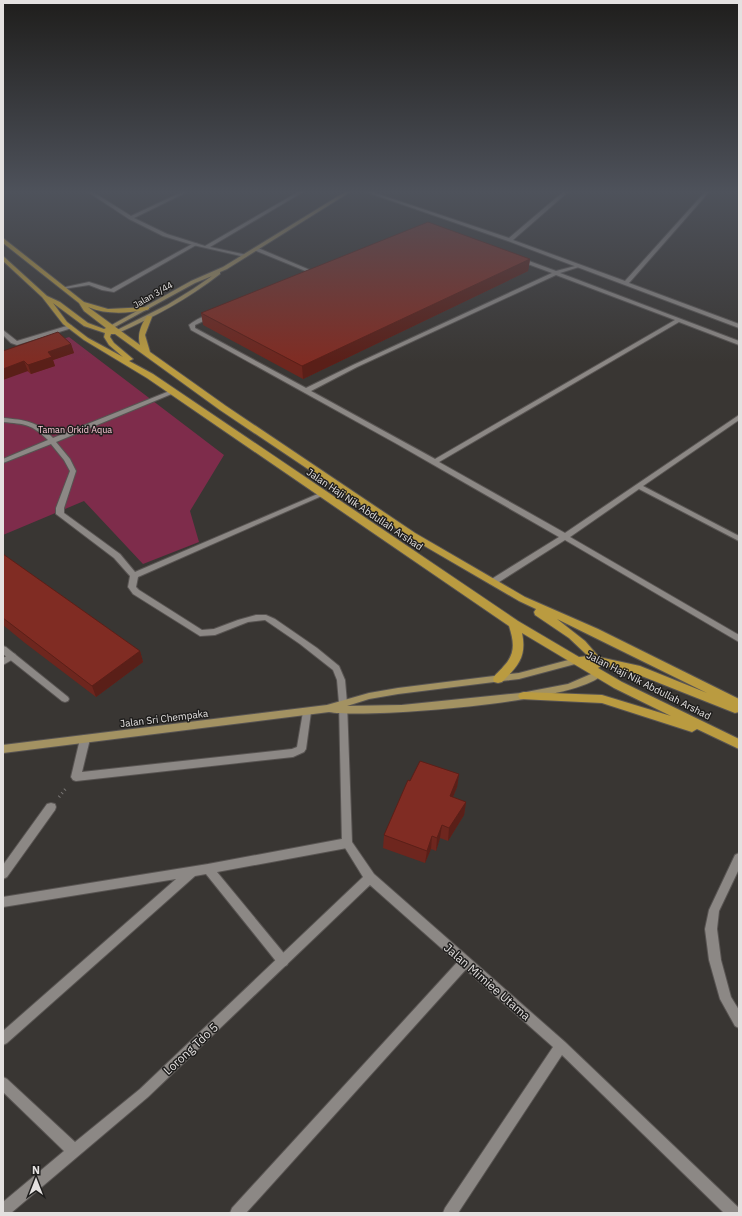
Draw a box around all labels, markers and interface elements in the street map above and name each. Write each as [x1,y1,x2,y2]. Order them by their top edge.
street label: Jalan 3/44 [131,279,174,310]
park label: Taman Orkid Aqua [38,424,112,435]
street label: Jalan Haji Nik Abdullah Arshad [304,466,425,553]
street label: Jalan Haji Nik Abdullah Arshad [584,648,713,723]
street label: Jalan Sri Chempaka [119,707,210,730]
street label: Jalan Mimiee Utama [441,940,534,1024]
street label: Lorong Tdo 5 [160,1019,221,1078]
north arrow [16,1160,56,1200]
text: N [32,1163,40,1177]

